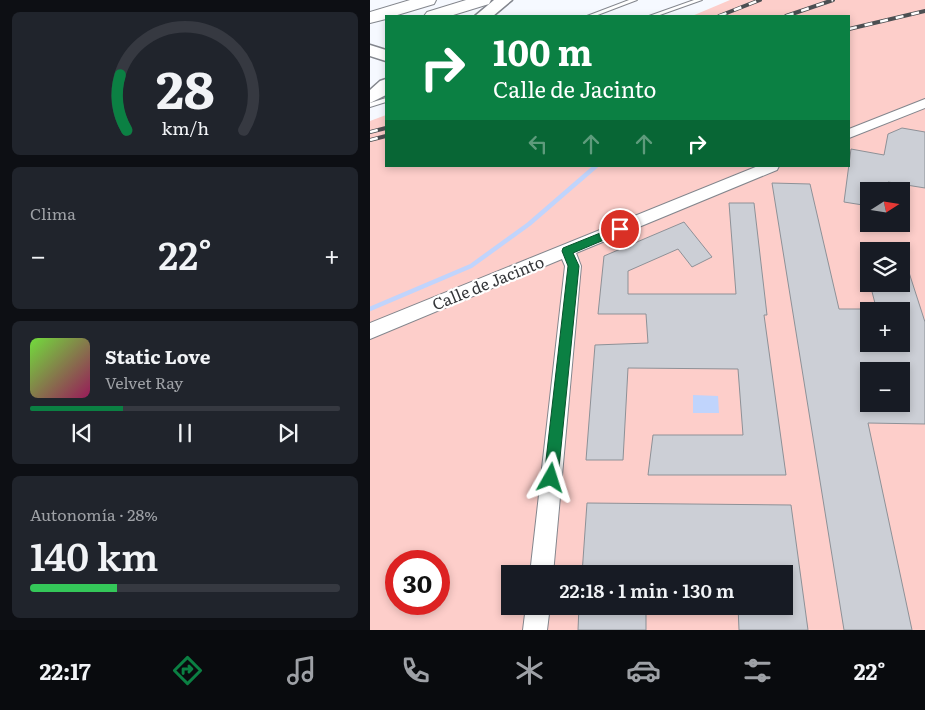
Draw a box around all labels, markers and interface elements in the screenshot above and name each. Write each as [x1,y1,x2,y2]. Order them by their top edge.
text: 100 m [493,25,593,77]
icon: right [410,35,475,100]
text: 28 [156,48,214,125]
text: Calle de Jacinto [493,72,656,105]
text: km/h [161,114,209,141]
icon: left [524,130,552,158]
icon: ahead [577,130,605,158]
icon: ahead [630,130,658,158]
icon: right [683,130,711,158]
north arrow [860,182,910,232]
map controls [860,182,910,412]
text: Clima [30,201,76,225]
pin [599,208,641,250]
icon: arrive [606,215,634,243]
text: 22° [158,225,212,282]
text: − [30,233,46,275]
text: + [324,233,340,275]
button: layers [860,242,910,292]
street label: Calle de Jacinto [428,249,547,315]
button: + [860,302,910,352]
text: Static Love [105,342,210,370]
button: − [860,362,910,412]
text: Velvet Ray [105,370,183,394]
icon: previous [68,419,96,447]
icon: pause [171,419,199,447]
icon: next [274,419,302,447]
position arrow [524,451,576,503]
text: Autonomía · 28% [30,502,158,526]
text: 140 km [30,526,159,583]
speed limit sign: 30 [385,550,450,615]
text: 22:18 · 1 min · 130 m [560,576,734,604]
icon: directions [170,653,205,688]
icon: music [284,653,319,688]
icon: phone [398,653,433,688]
icon: climate [512,653,547,688]
icon: car [626,653,661,688]
icon: filters [740,653,775,688]
text: 22:17 [39,654,91,687]
text: 22° [854,654,885,687]

